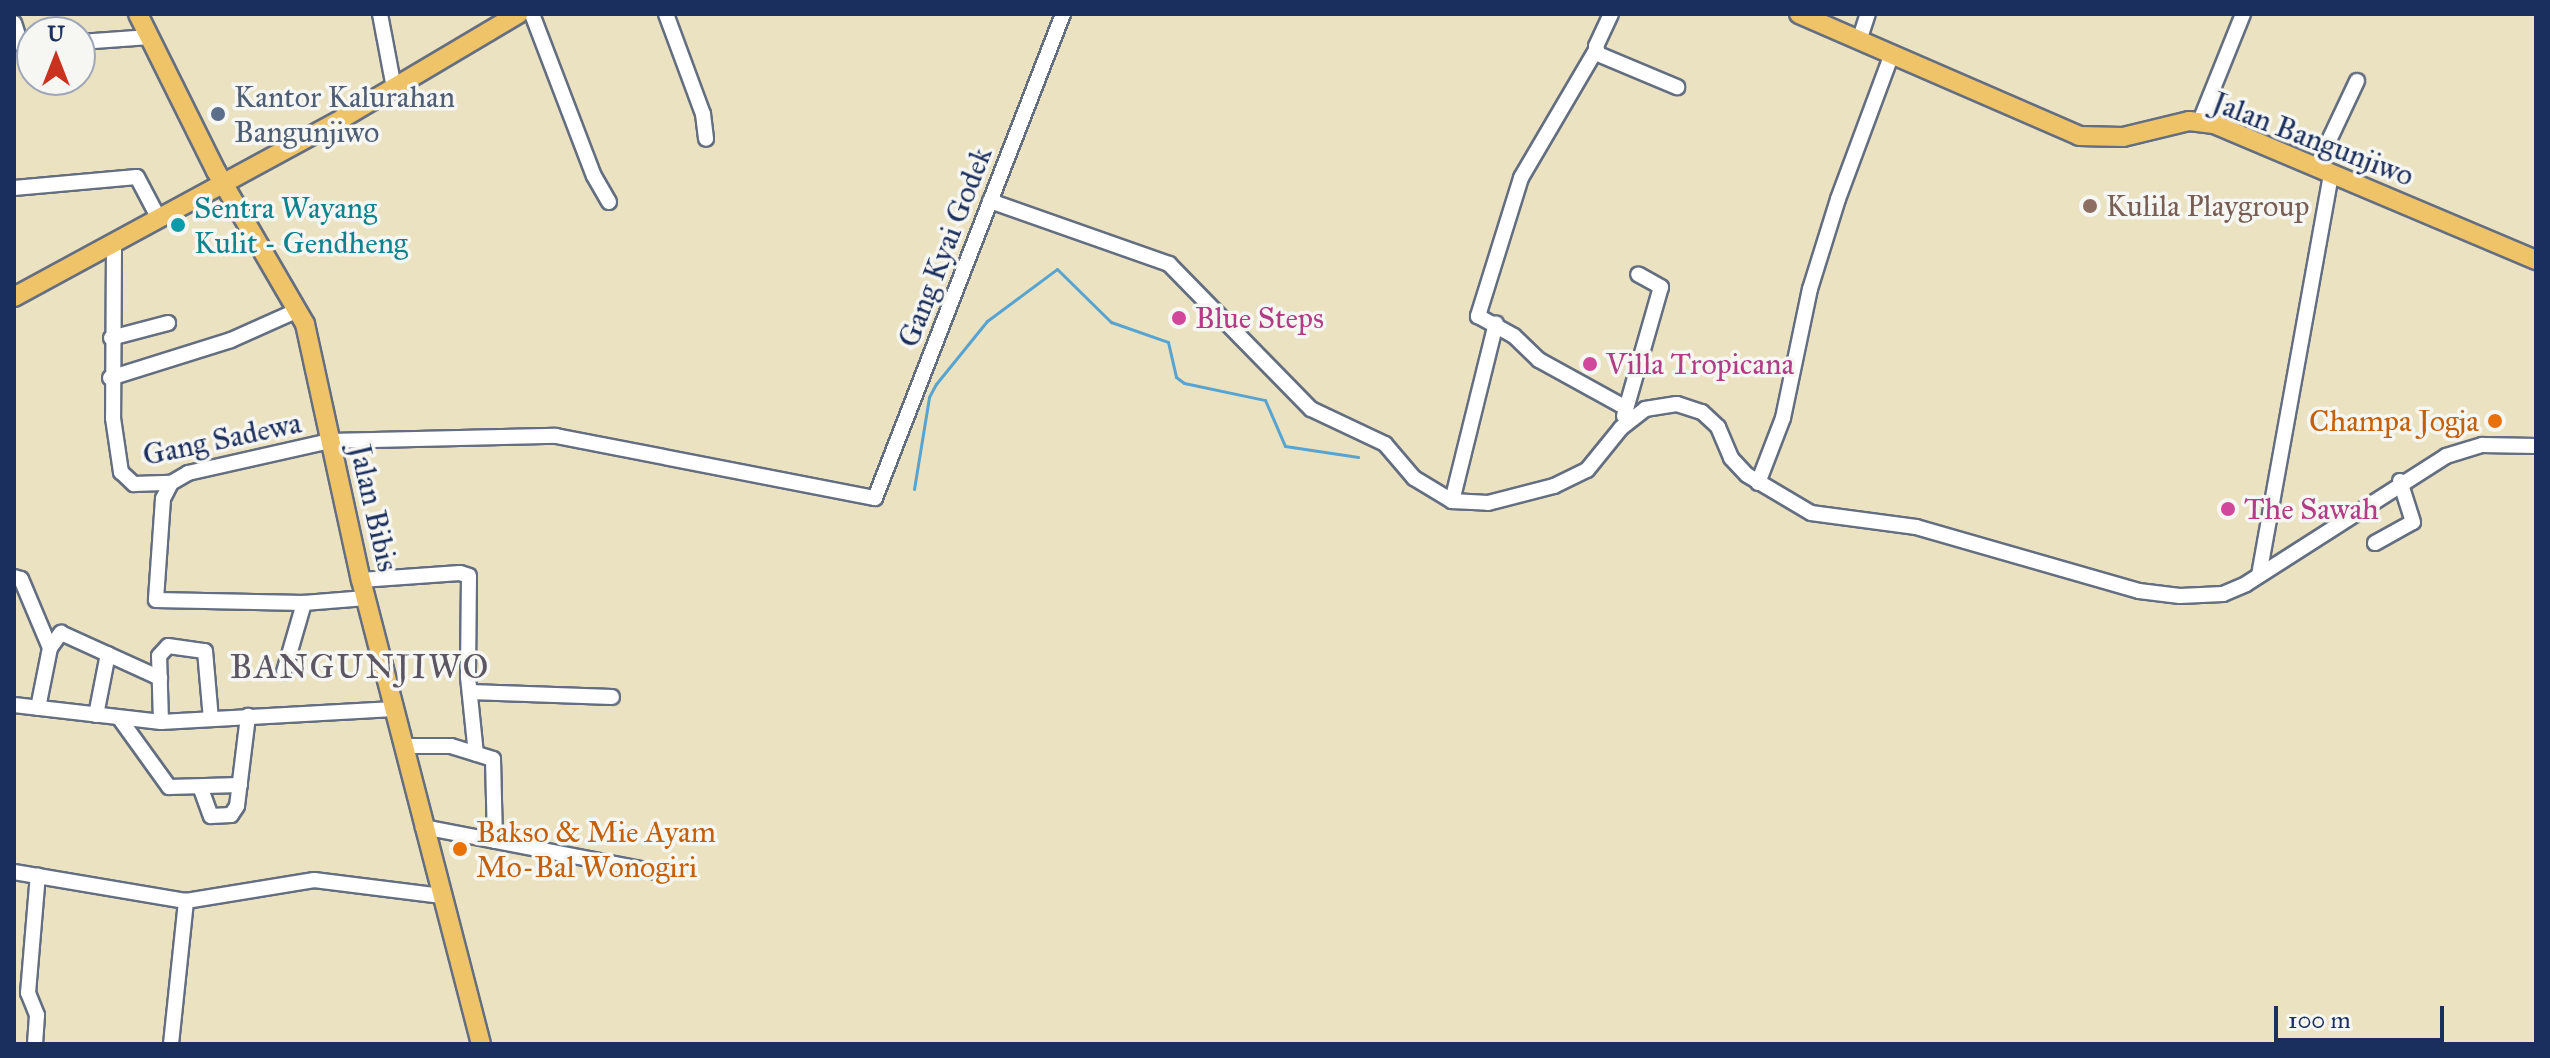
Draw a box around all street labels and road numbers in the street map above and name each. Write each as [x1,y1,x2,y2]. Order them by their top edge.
street label: Jalan Bangunjiwo [2207,84,2419,194]
street label: Gang Kyai Godek [890,142,1000,352]
street label: Gang Sadewa [140,405,304,473]
street label: Jalan Bibis [342,441,406,575]

